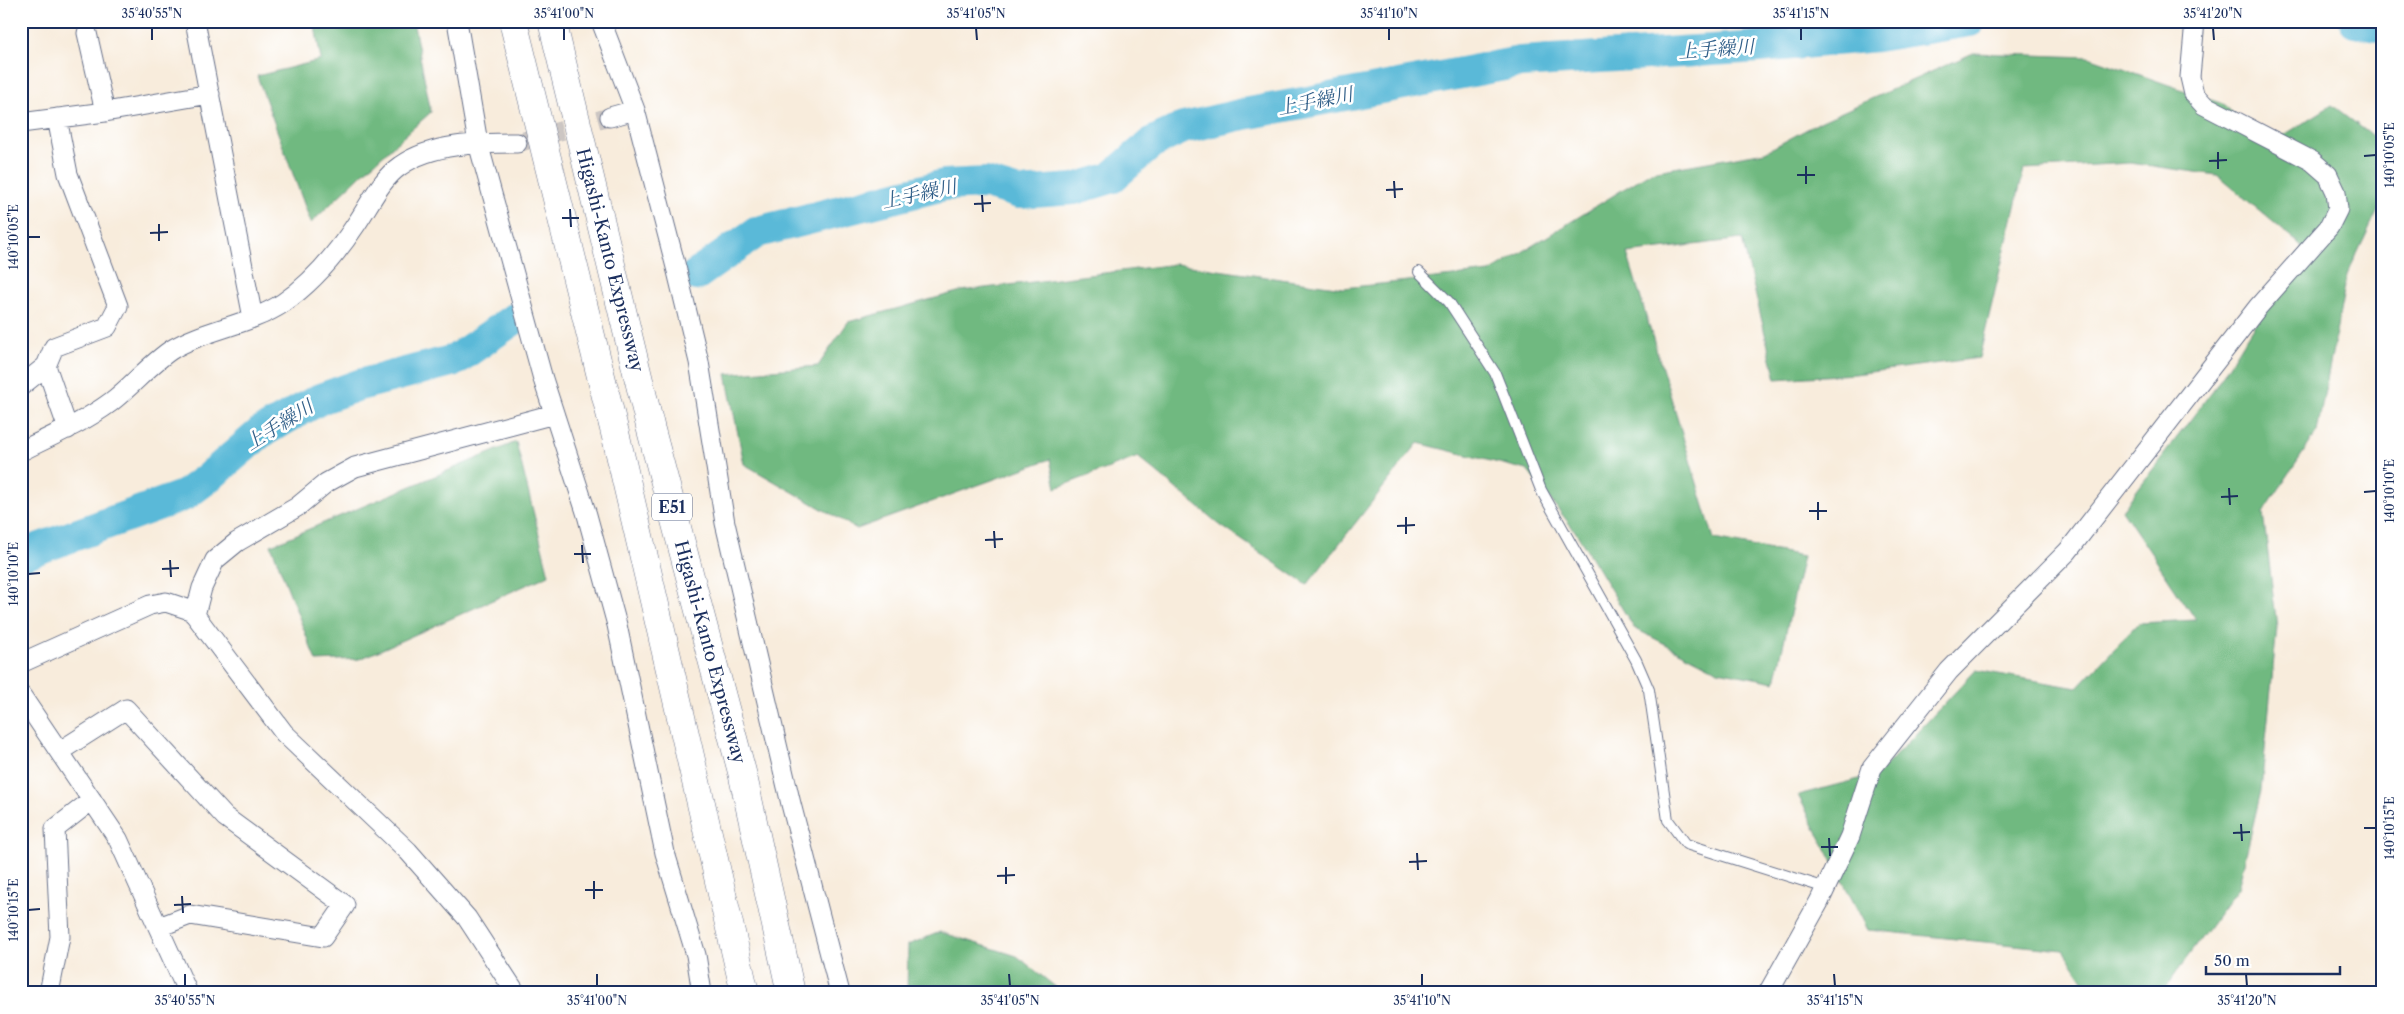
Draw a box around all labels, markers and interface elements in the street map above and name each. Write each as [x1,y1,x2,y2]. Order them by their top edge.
text: 35°40'55"N [122,6,182,21]
text: 35°41'00"N [534,6,594,21]
text: 35°41'05"N [946,6,1006,21]
text: 35°41'10"N [1360,6,1418,21]
text: 35°41'15"N [1773,6,1829,21]
text: 35°41'20"N [2183,6,2243,21]
water label: 上手繰川 [1677,35,1757,63]
water label: 上手繰川 [1275,82,1356,120]
text: 140°10'05"E [2382,122,2397,188]
street label: Higashi-Kanto Expressway [572,146,649,375]
water label: 上手繰川 [879,174,961,213]
text: 140°10'05"E [6,204,21,270]
water label: 上手繰川 [241,394,319,455]
text: 140°10'10"E [2382,459,2397,523]
road number: E51 [652,494,692,520]
street label: Higashi-Kanto Expressway [670,538,751,767]
text: 140°10'10"E [6,542,21,606]
text: 140°10'15"E [2382,796,2397,860]
text: 140°10'15"E [6,878,21,942]
scale bar [2206,944,2340,976]
text: 50 m [2214,951,2250,970]
text: 35°40'55"N [155,993,215,1008]
text: 35°41'00"N [567,993,627,1008]
text: 35°41'05"N [980,993,1040,1008]
text: 35°41'10"N [1393,993,1451,1008]
text: 35°41'15"N [1807,993,1863,1008]
text: 35°41'20"N [2217,993,2277,1008]

